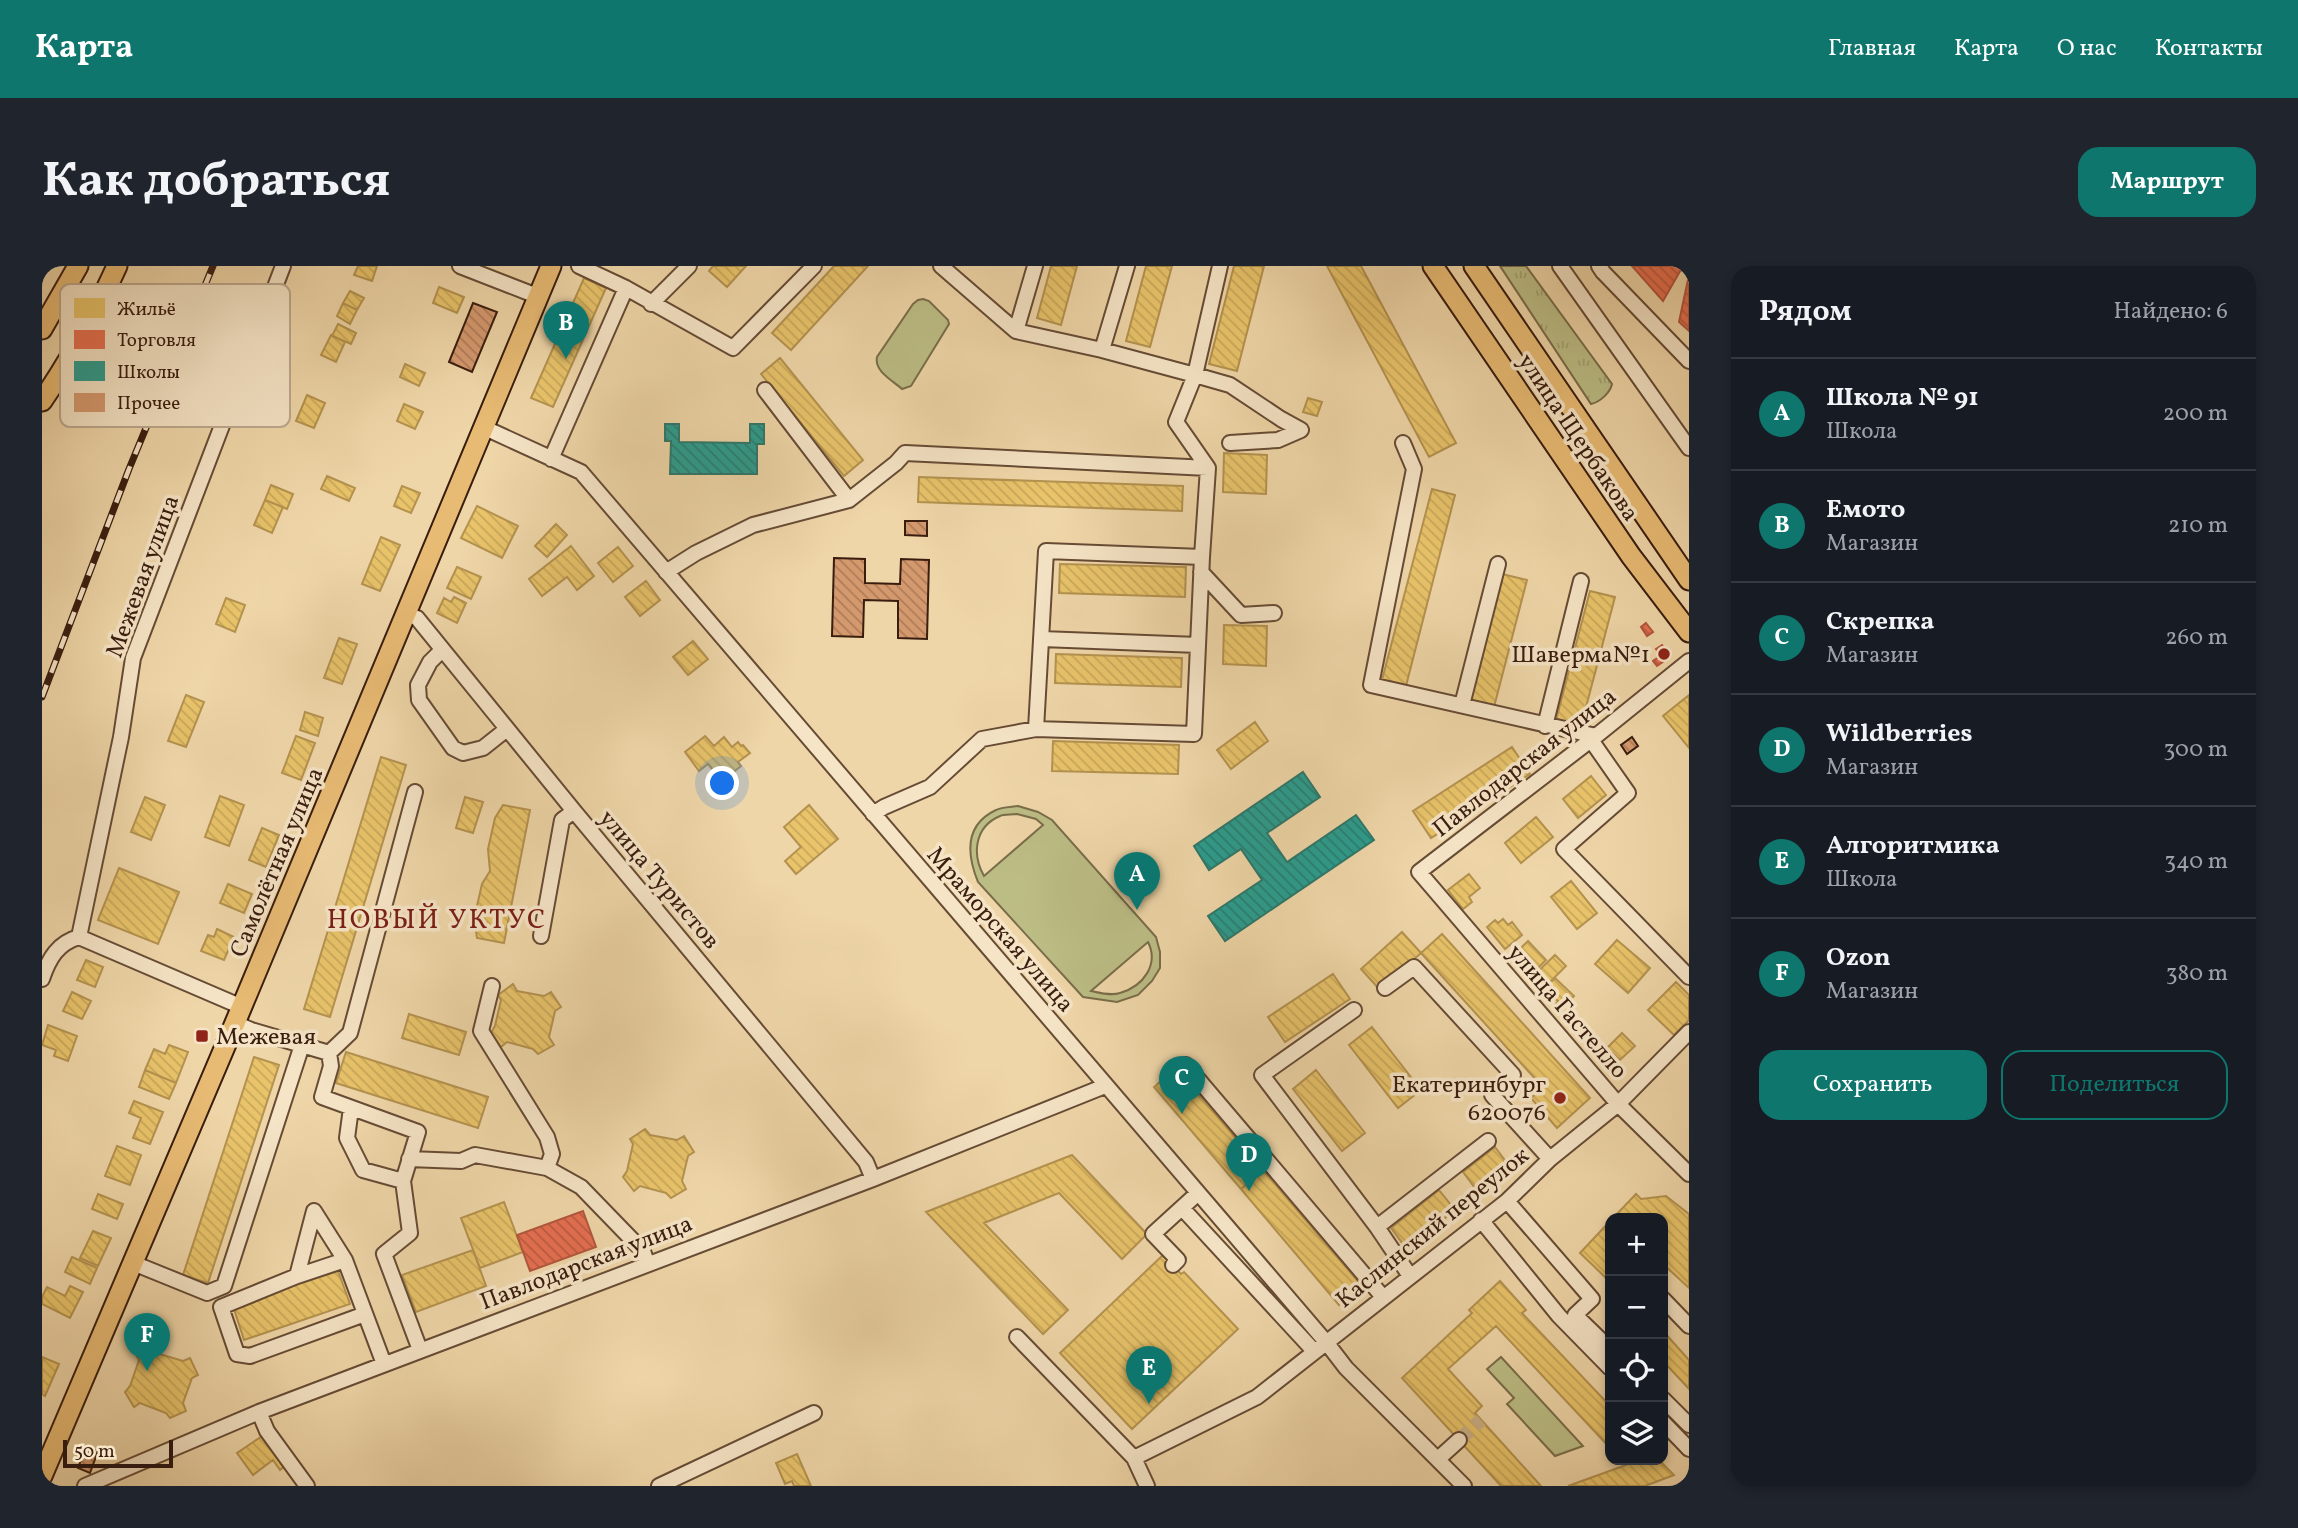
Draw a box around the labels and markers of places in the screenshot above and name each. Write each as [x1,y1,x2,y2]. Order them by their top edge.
pin: B [543,301,589,359]
place label: Шаверма№1 [1511,639,1650,673]
marker: Шаверма№1 [1656,646,1672,662]
pin: A [1114,852,1160,910]
place label: Межевая [216,1021,316,1055]
marker: Межевая [194,1028,210,1044]
pin: C [1159,1056,1205,1114]
place label: Екатеринбург 620076 [1392,1069,1547,1131]
marker: Екатеринбург 620076 [1552,1090,1568,1106]
pin: D [1226,1133,1272,1191]
pin: F [124,1313,170,1371]
pin: E [1126,1346,1172,1404]

